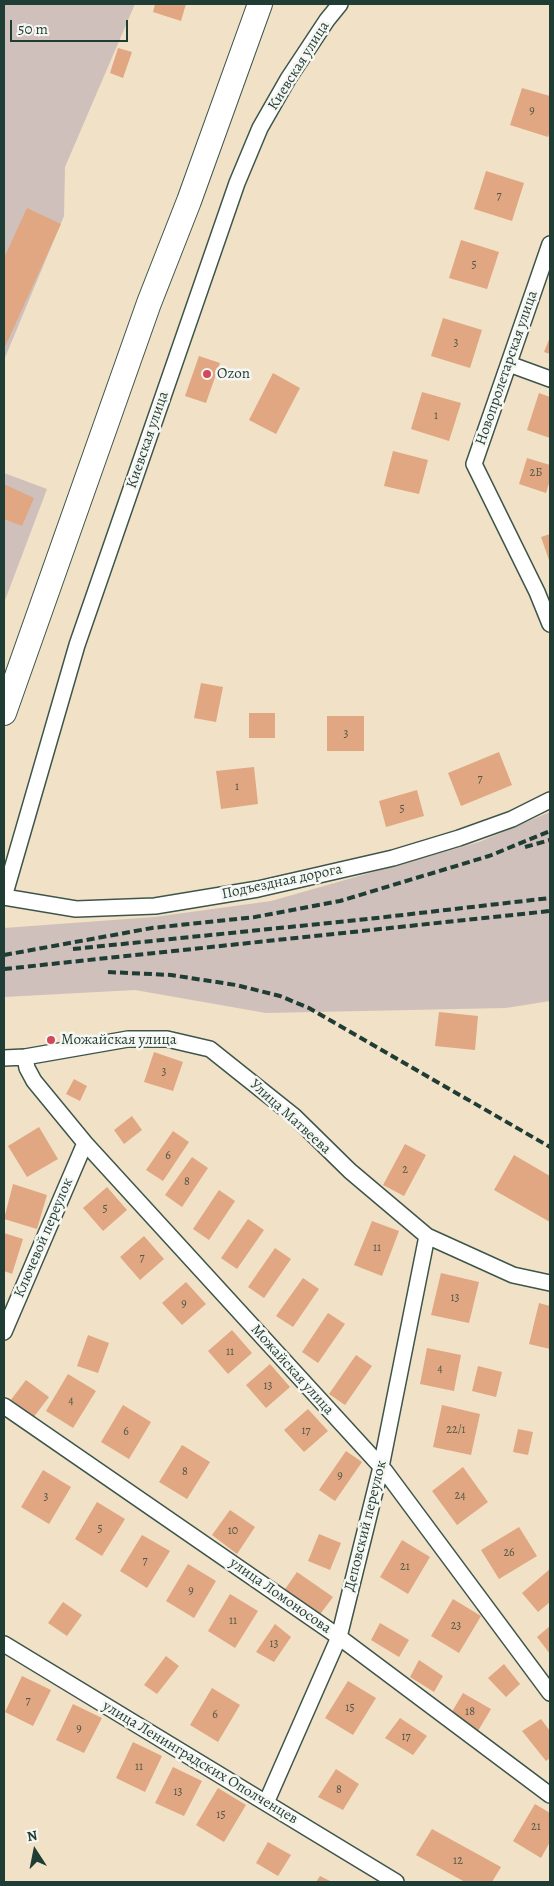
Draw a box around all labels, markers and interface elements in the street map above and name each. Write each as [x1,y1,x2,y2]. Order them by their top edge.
scale bar [12,10,130,42]
street label: Киевская улица [264,18,334,114]
text: 50 m [18,19,48,39]
house number: 9 [529,104,535,118]
house number: 7 [496,189,502,203]
house number: 5 [471,258,477,272]
street label: Новопролетарская улица [472,288,542,448]
house number: 3 [454,336,458,350]
place label: Ozon [217,365,250,383]
marker: Ozon [201,368,213,380]
street label: Киевская улица [123,389,173,491]
house number: 1 [434,409,438,423]
house number: 2Б [530,466,542,480]
house number: 3 [344,727,348,741]
house number: 7 [477,772,483,786]
house number: 1 [235,780,239,794]
house number: 5 [399,802,405,816]
street label: Подъездная дорога [220,860,344,904]
place label: Можайская улица [61,1031,177,1049]
marker: Можайская улица [45,1034,57,1046]
house number: 3 [162,1065,166,1079]
street label: Улица Матвеева [246,1076,334,1158]
house number: 6 [165,1149,171,1163]
house number: 2 [402,1163,408,1177]
street label: Ключевой переулок [11,1175,77,1301]
house number: 8 [184,1175,190,1189]
house number: 5 [102,1202,108,1216]
house number: 11 [373,1241,381,1255]
house number: 7 [139,1251,145,1265]
house number: 13 [450,1291,460,1305]
house number: 9 [181,1297,187,1311]
street label: Можайская улица [247,1321,337,1419]
house number: 11 [226,1345,234,1359]
house number: 4 [437,1362,443,1376]
house number: 13 [263,1379,273,1393]
house number: 4 [68,1394,74,1408]
house number: 22/1 [446,1423,466,1437]
house number: 17 [301,1424,311,1438]
house number: 6 [123,1425,129,1439]
street label: Деповский переулок [341,1459,391,1593]
house number: 8 [182,1465,188,1479]
house number: 9 [337,1469,343,1483]
house number: 24 [454,1489,466,1503]
house number: 3 [44,1490,48,1504]
house number: 5 [97,1522,103,1536]
house number: 10 [228,1524,238,1538]
house number: 26 [503,1546,515,1560]
house number: 7 [142,1554,148,1568]
street label: улица Ломоносова [226,1554,334,1638]
house number: 21 [400,1560,410,1574]
house number: 9 [188,1584,194,1598]
house number: 11 [229,1614,237,1628]
house number: 23 [451,1619,461,1633]
house number: 13 [269,1637,279,1651]
house number: 7 [25,1694,31,1708]
street label: улица Ленинградских Ополченцев [99,1697,301,1829]
house number: 15 [345,1701,355,1715]
house number: 18 [465,1705,475,1719]
house number: 6 [212,1708,218,1722]
house number: 9 [76,1722,82,1736]
house number: 17 [401,1730,411,1744]
house number: 11 [135,1760,143,1774]
house number: 8 [336,1783,342,1797]
house number: 13 [173,1785,183,1799]
house number: 15 [216,1808,226,1822]
house number: 21 [531,1820,541,1834]
text: N [25,1825,39,1846]
north arrow [10,1826,60,1876]
house number: 12 [453,1854,463,1868]

